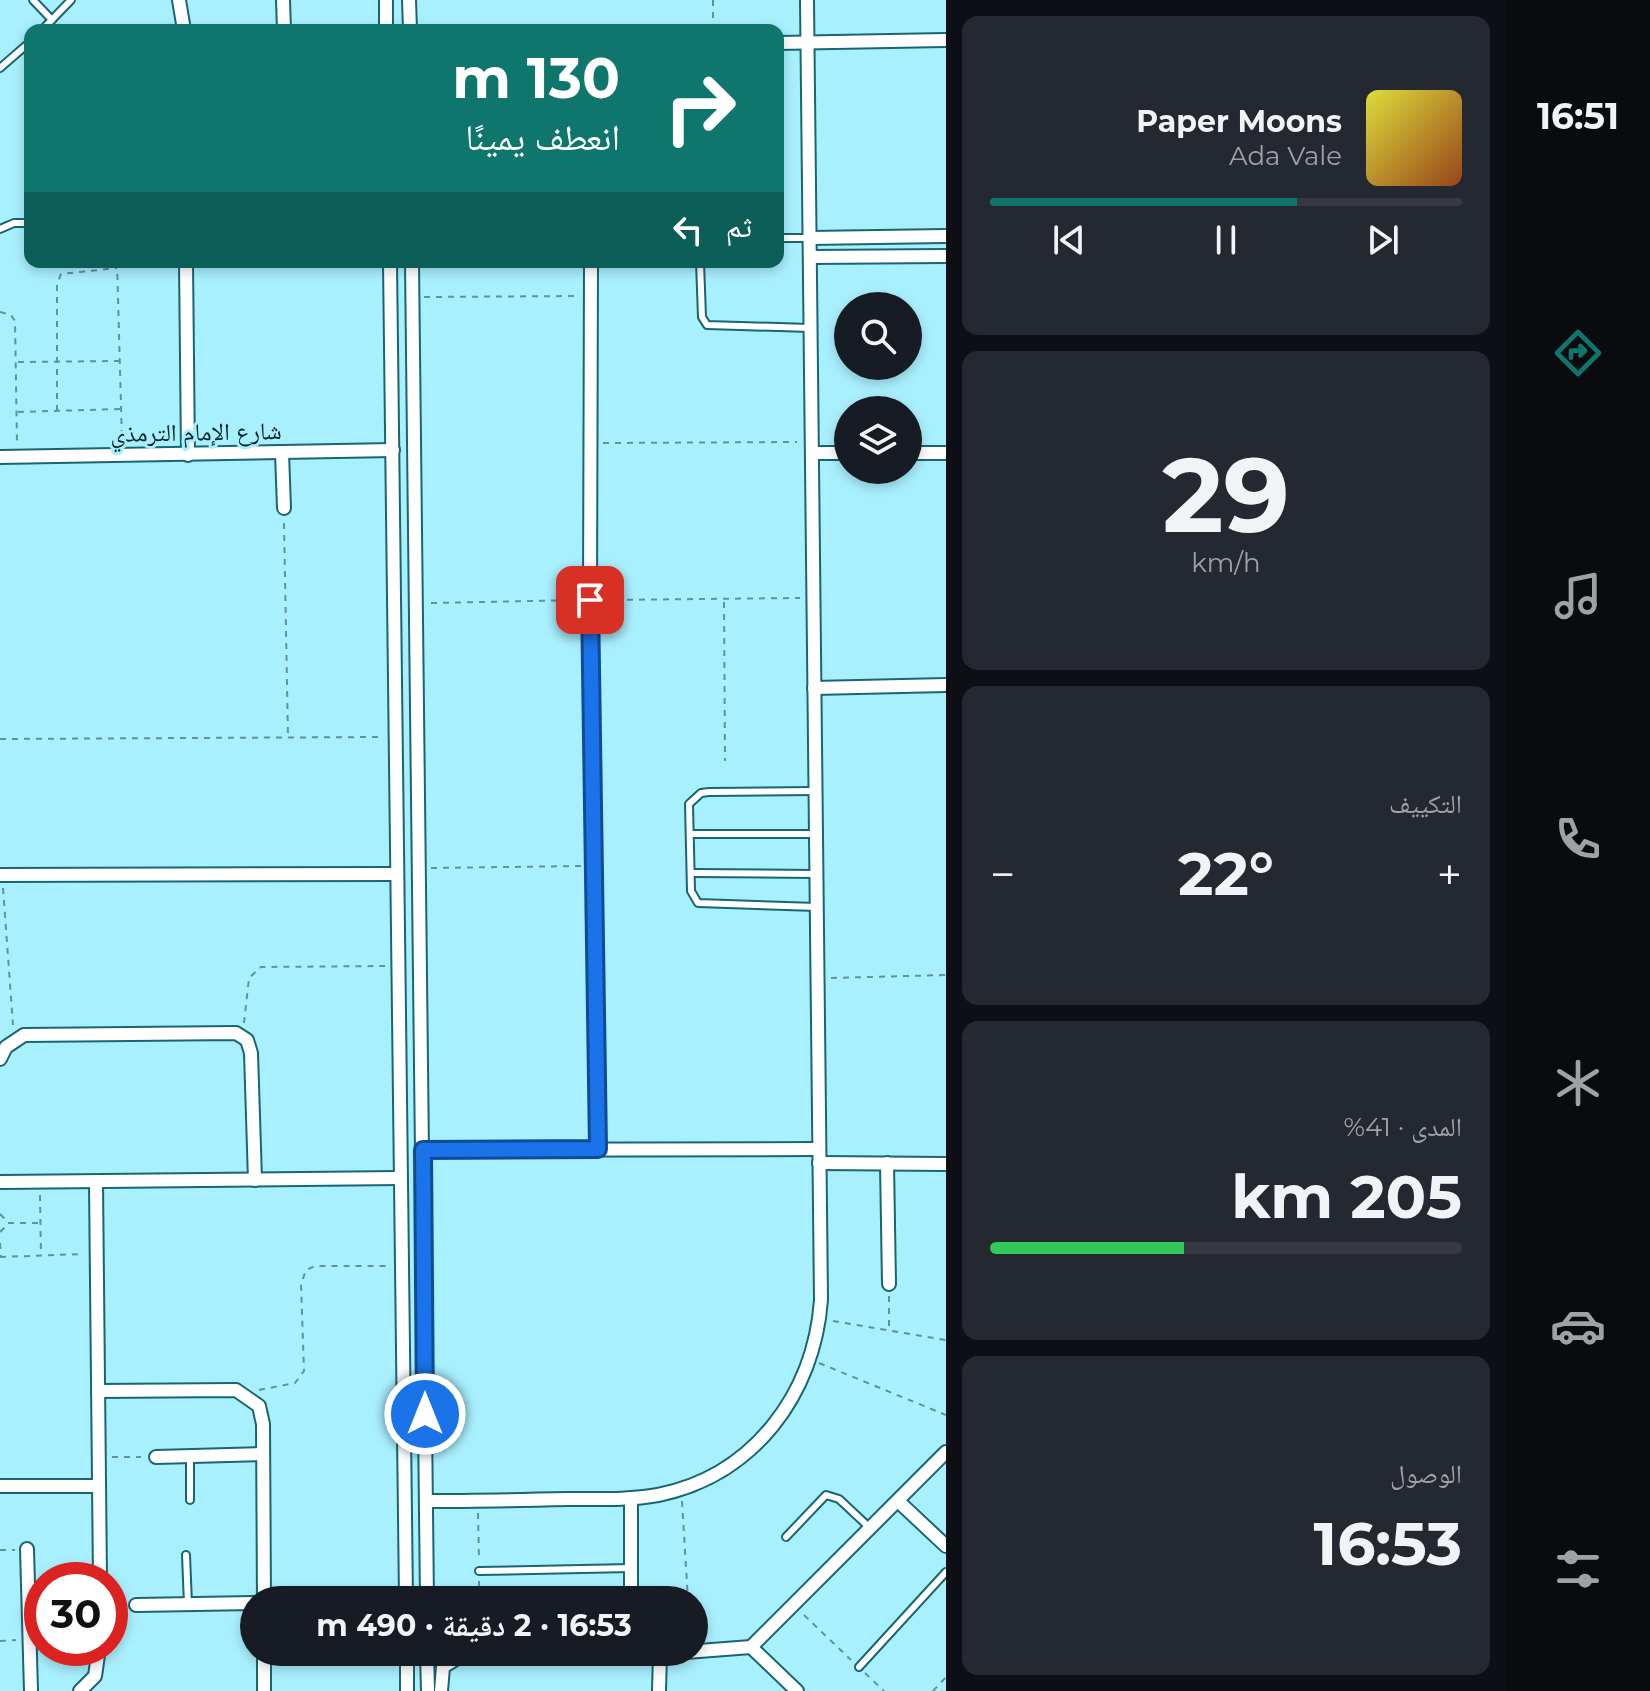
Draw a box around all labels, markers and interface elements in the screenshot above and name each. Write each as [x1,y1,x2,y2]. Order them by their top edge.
text: 130 m [452,44,620,112]
icon: right [648,56,752,160]
text: 16:51 [1537,94,1619,138]
text: Paper Moons [1136,103,1342,140]
text: انعطف يمينًا [465,115,620,159]
text: Ada Vale [1229,140,1342,172]
icon: left [666,208,710,252]
text: ثم [726,208,752,245]
icon: previous [1047,218,1091,262]
icon: pause [1204,218,1248,262]
icon: next [1361,218,1405,262]
map controls [834,292,922,484]
button: search [834,292,922,380]
icon: directions [1550,325,1606,381]
button: layers [834,396,922,484]
street label: شارع الإمام الترمذي [110,416,282,453]
text: 29 [1162,431,1290,558]
text: km/h [1191,547,1261,579]
pin [556,566,624,634]
icon: music [1550,568,1606,624]
icon: arrive [568,578,612,622]
text: التكييف [1389,788,1462,820]
icon: phone [1550,811,1606,867]
text: 22° [1178,837,1274,910]
text: − [990,847,1015,901]
text: + [1437,847,1462,901]
icon: climate [1550,1055,1606,1111]
text: المدى · 41% [1343,1111,1462,1143]
text: 205 km [1231,1160,1462,1233]
icon: car [1550,1298,1606,1354]
position arrow [383,1372,467,1456]
text: الوصول [1390,1458,1462,1490]
text: 16:53 [1314,1507,1462,1580]
icon: filters [1550,1541,1606,1597]
speed limit sign: 30 [24,1562,128,1666]
text: 16:53 · 2 دقيقة · 490 m [316,1607,632,1644]

